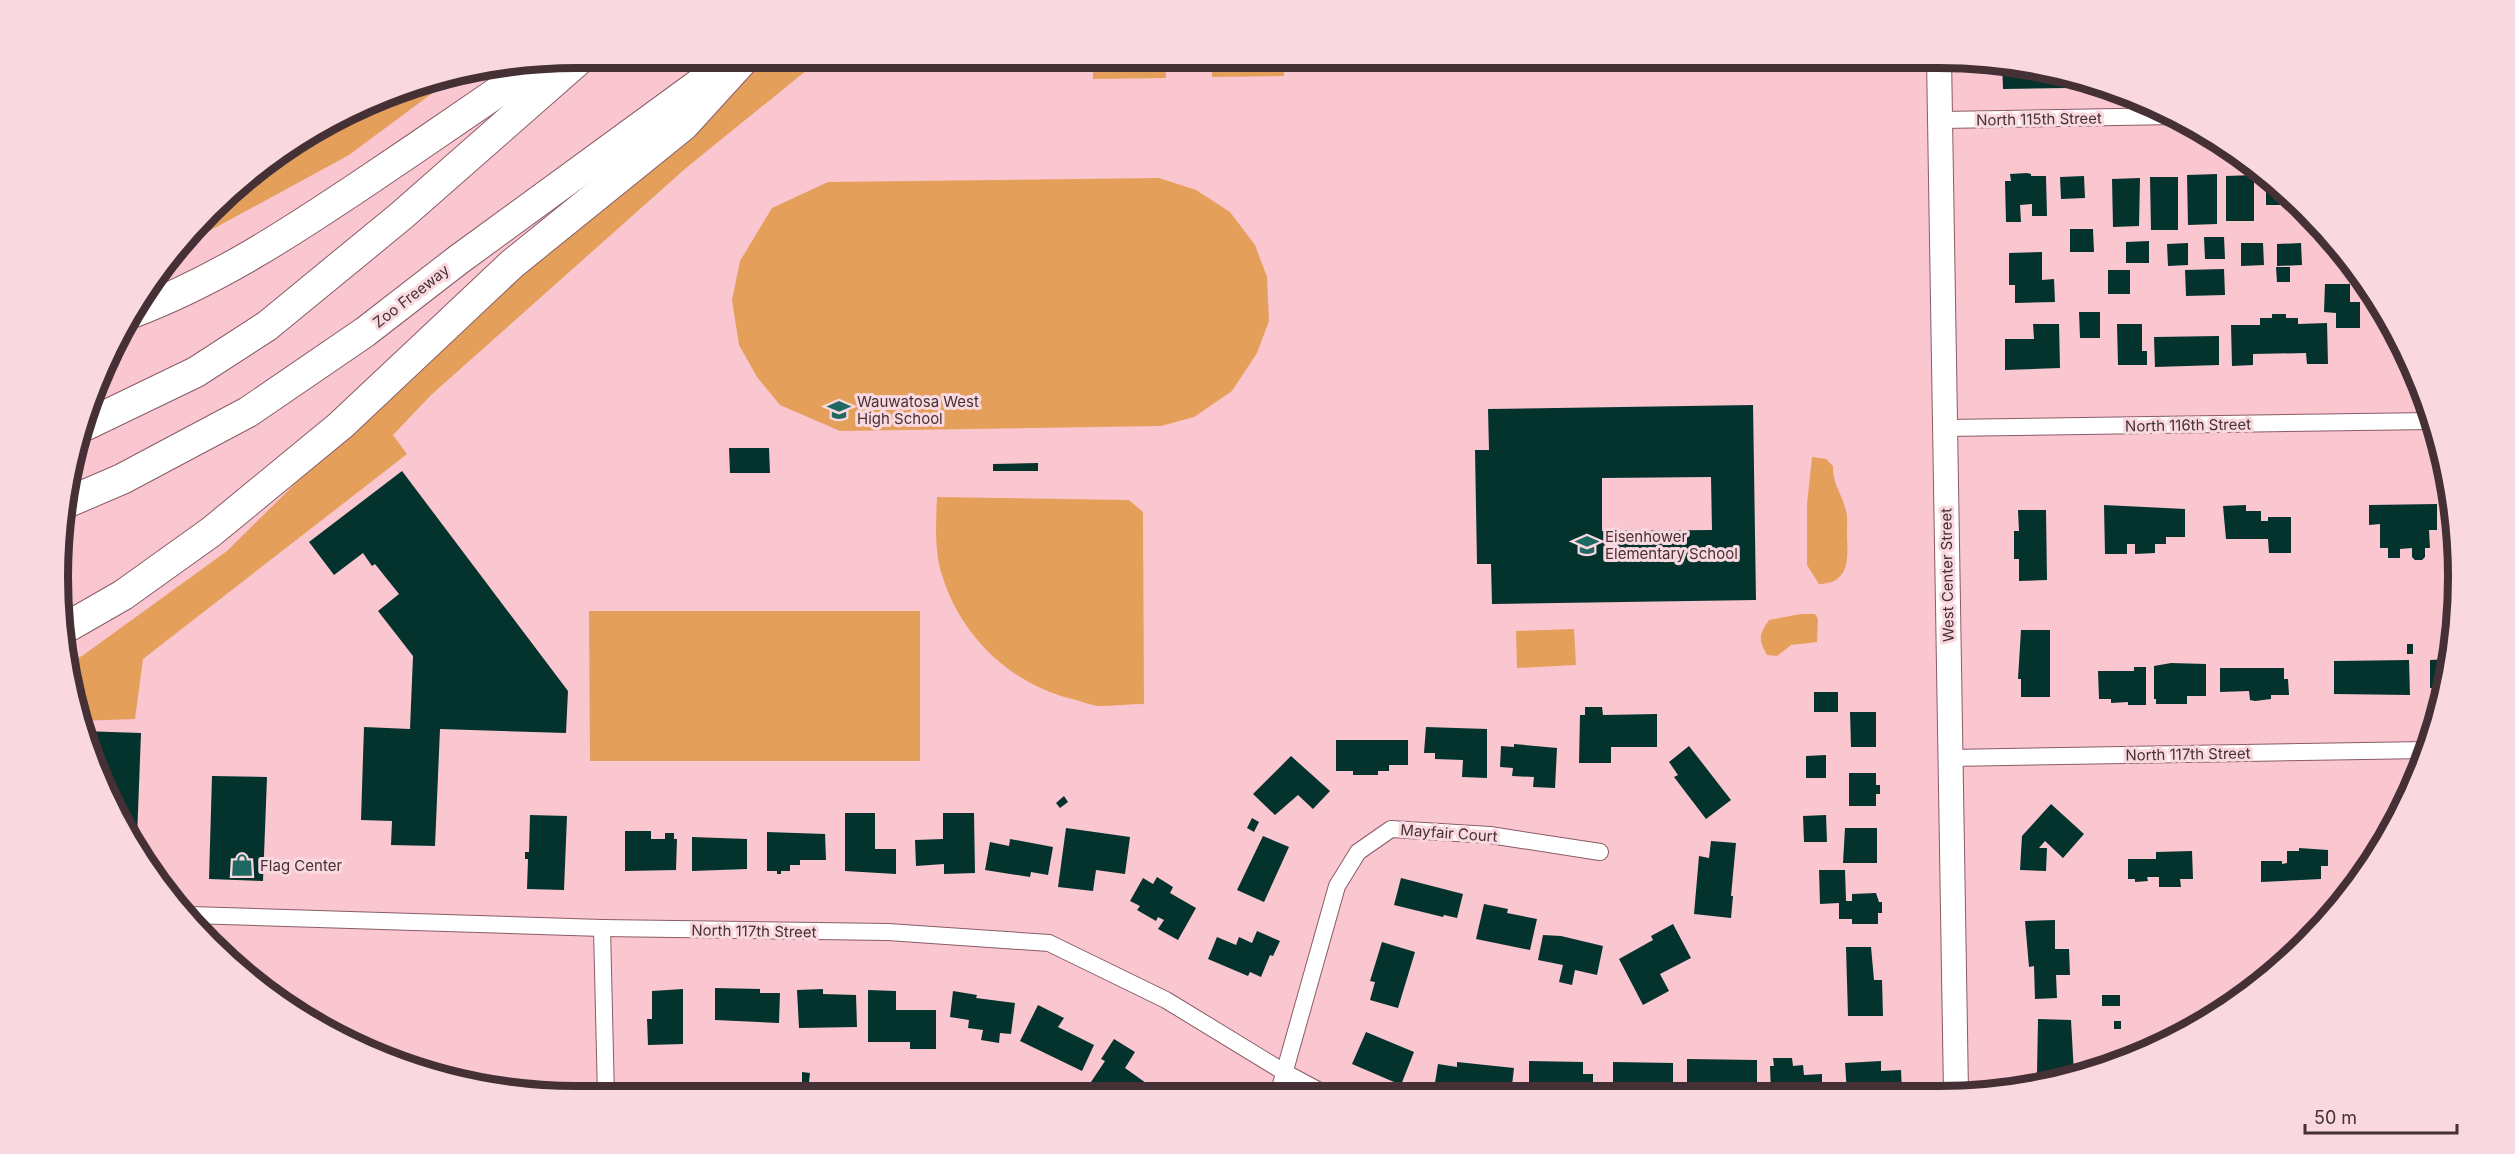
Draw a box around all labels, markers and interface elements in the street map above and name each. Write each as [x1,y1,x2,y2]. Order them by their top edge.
street label: North 115th Street [1976,108,2102,130]
street label: Zoo Freeway [369,260,453,332]
place label: Wauwatosa West High School [857,392,979,428]
school or university icon: Wauwatosa West High School [826,397,852,423]
street label: North 116th Street [2125,414,2251,436]
street label: West Center Street [1936,508,1958,642]
place label: Eisenhower Elementary School [1605,527,1738,563]
school or university icon: Eisenhower Elementary School [1574,532,1600,558]
street label: North 117th Street [2125,743,2251,765]
street label: Mayfair Court [1400,820,1498,846]
shop icon: Flag Center [229,852,255,878]
place label: Flag Center [260,856,342,875]
street label: North 117th Street [691,920,817,942]
scale bar [2305,1097,2456,1135]
text: 50 m [2314,1107,2357,1128]

